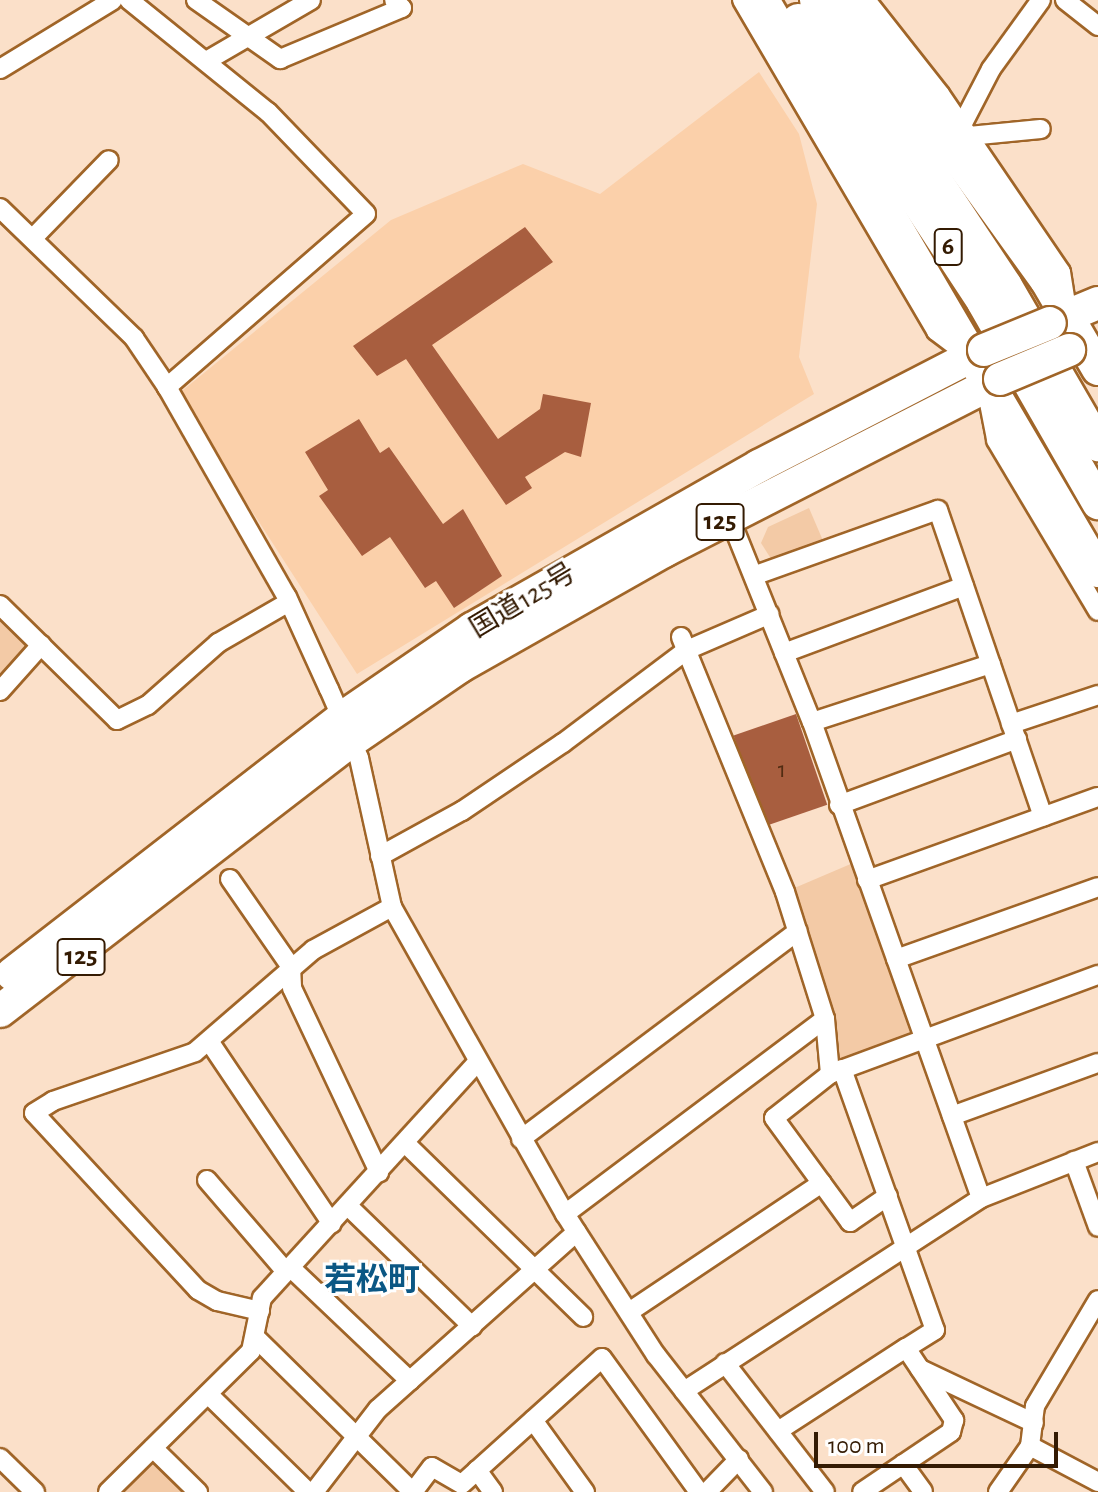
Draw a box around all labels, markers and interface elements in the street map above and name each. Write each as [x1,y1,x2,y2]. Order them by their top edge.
road number: 6 [932,225,964,269]
road number: 125 [694,500,746,544]
street label: 国道125号 [464,556,582,646]
house number: 1 [778,757,786,785]
road number: 125 [55,935,107,979]
district label: 若松町 [324,1261,420,1299]
scale bar [818,1416,1062,1466]
text: 100 m [828,1434,885,1458]

